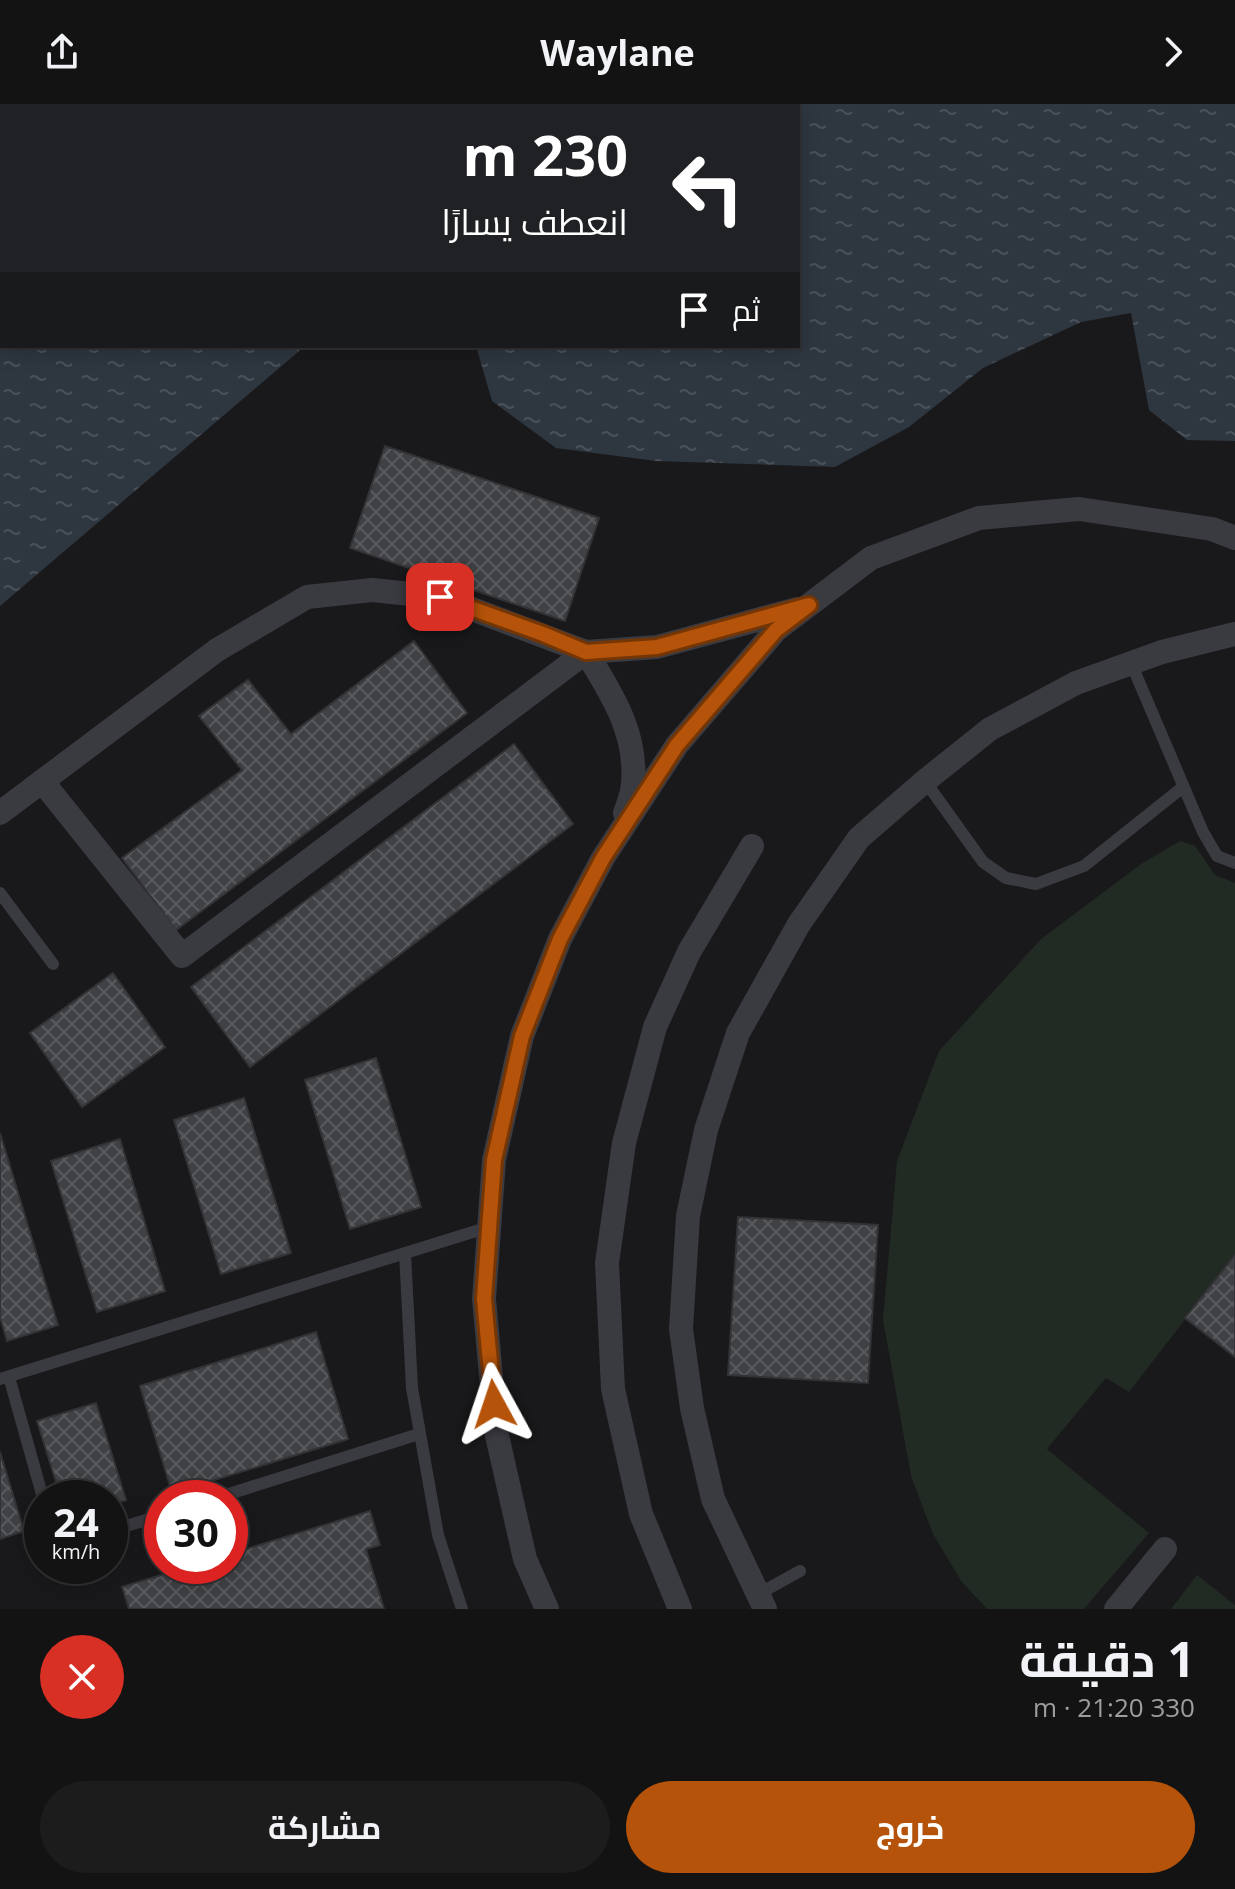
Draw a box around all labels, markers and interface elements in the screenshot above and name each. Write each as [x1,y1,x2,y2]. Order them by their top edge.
text: Waylane [540,28,695,77]
icon: share [40,30,84,74]
icon: forward [1151,30,1195,74]
text: 230 m [462,116,628,192]
icon: left [656,136,760,240]
text: انعطف يسارًا [441,197,628,246]
icon: arrive [672,288,716,332]
text: ثم [732,289,760,330]
pin [406,563,474,631]
icon: arrive [418,575,462,619]
position arrow [452,1362,536,1446]
speed limit sign: 30 [144,1480,248,1584]
text: 24 [53,1494,99,1549]
text: km/h [52,1538,100,1565]
text: 1 دقيقة [1019,1626,1195,1691]
button: close [40,1635,124,1719]
text: 330 m · 21:20 [1033,1689,1195,1725]
button: مشاركة [40,1781,610,1873]
button: خروج [626,1781,1195,1873]

